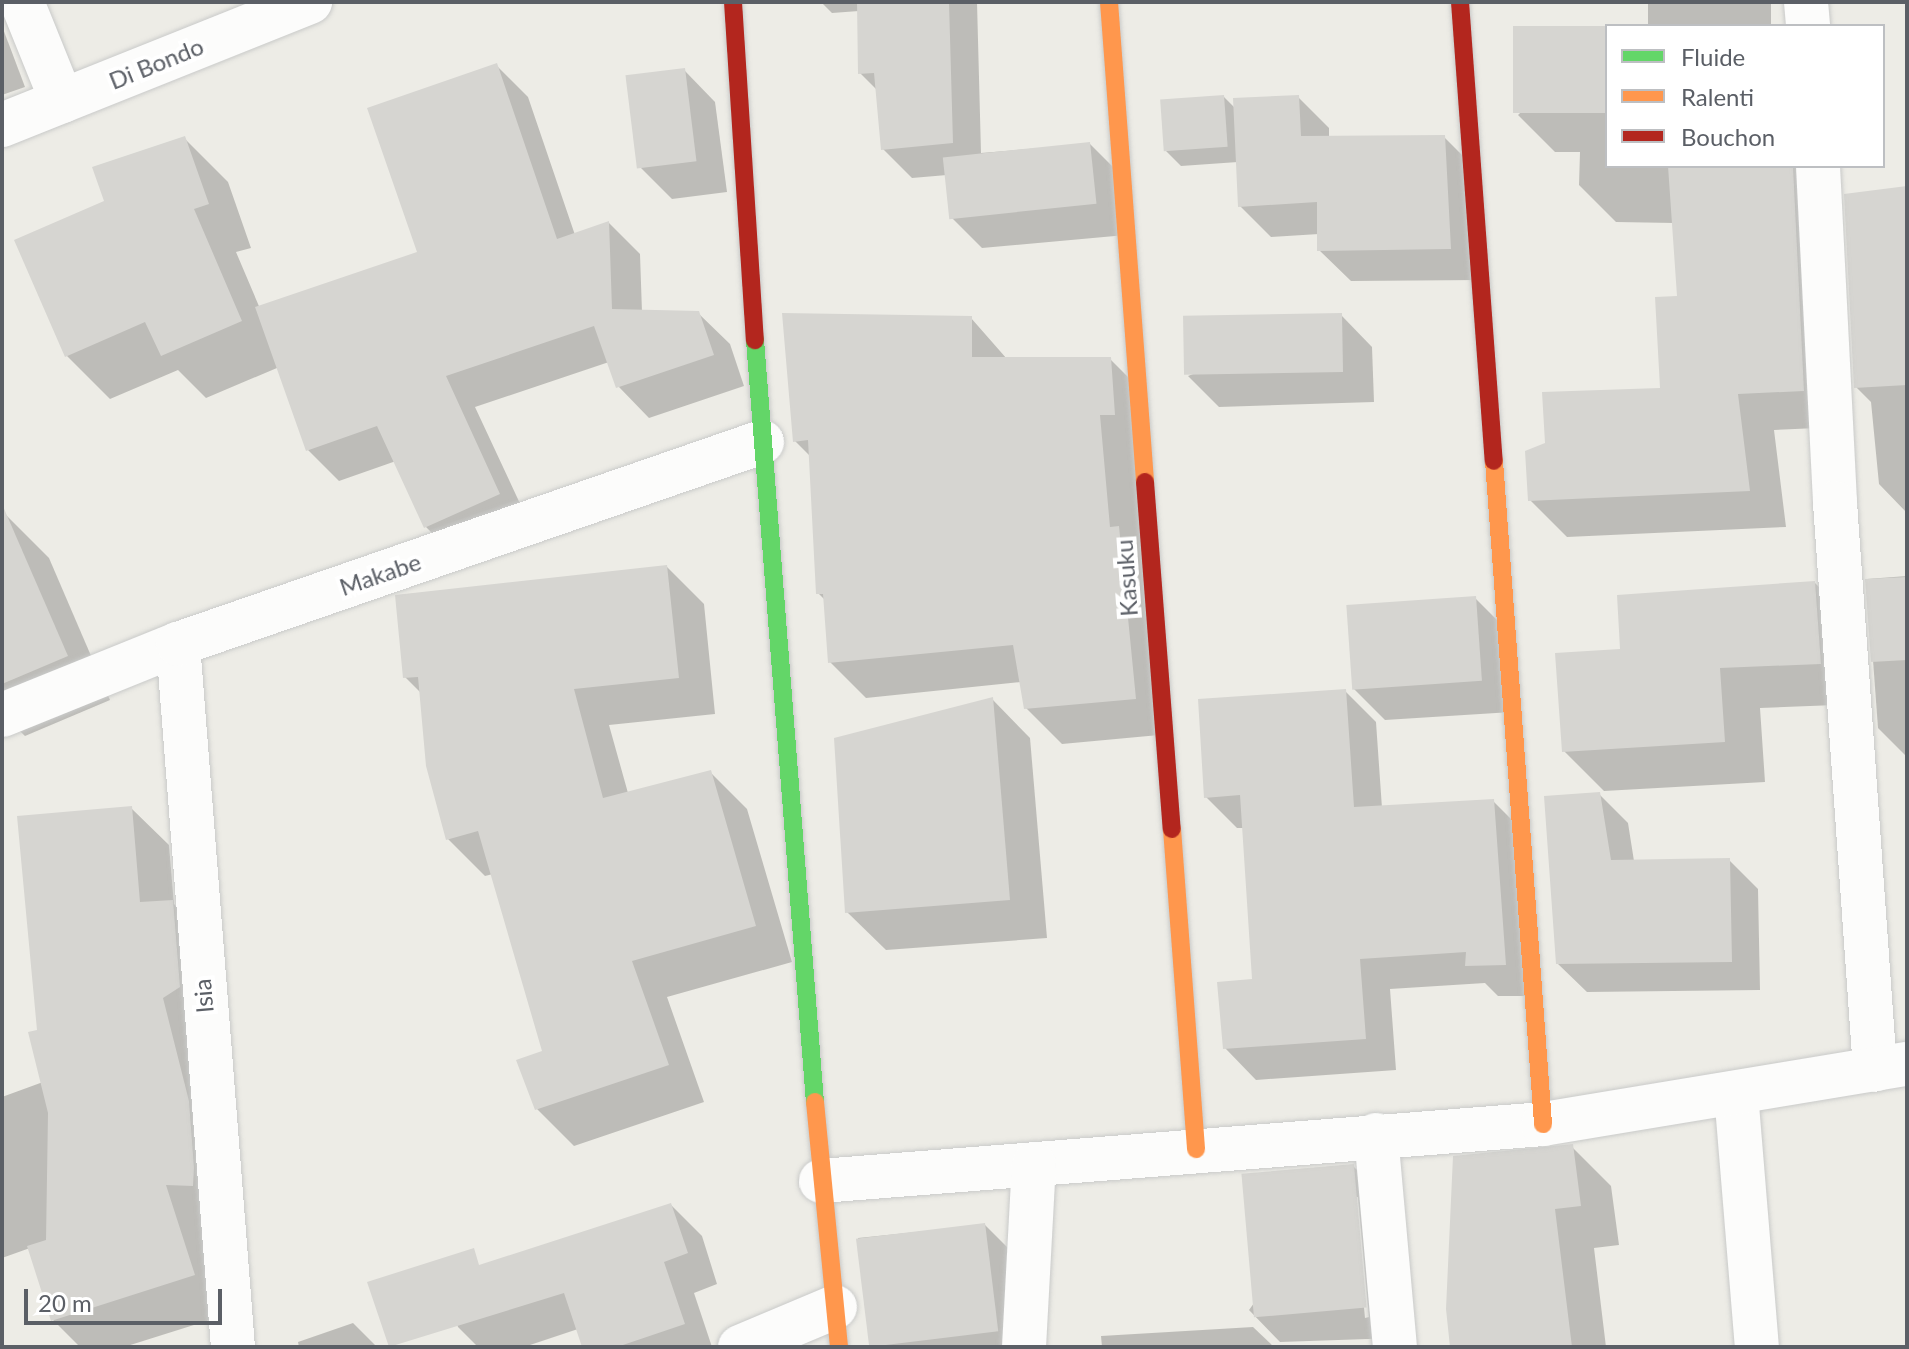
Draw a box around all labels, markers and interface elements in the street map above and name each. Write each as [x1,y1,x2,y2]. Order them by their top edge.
legend [1605,24,1885,168]
street label: Di Bondo [105,31,207,95]
text: Fluide [1681,42,1745,71]
text: Ralenti [1681,82,1754,111]
text: Bouchon [1681,122,1775,151]
street label: Kasuku [1109,539,1143,617]
street label: Makabe [336,547,424,601]
street label: Isia [187,978,219,1014]
scale bar [28,1273,226,1323]
text: 20 m [38,1288,92,1317]

